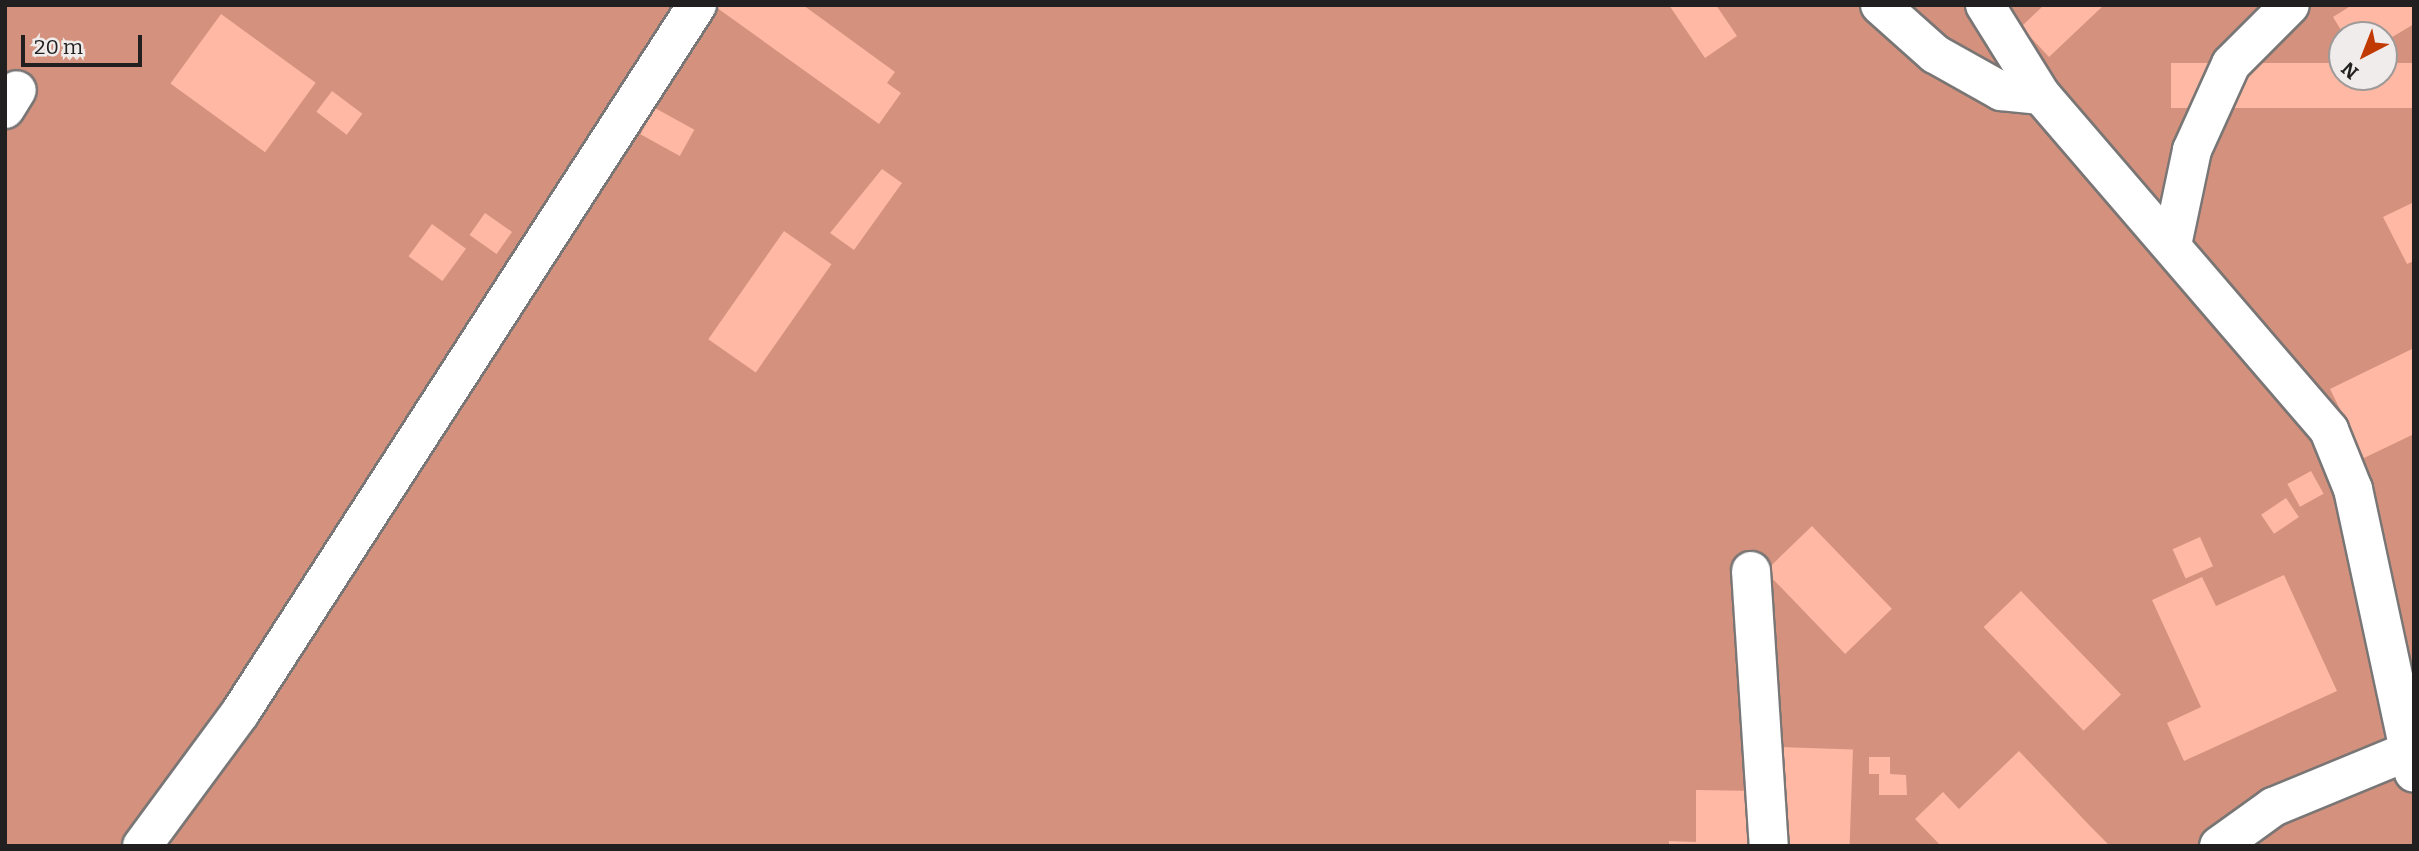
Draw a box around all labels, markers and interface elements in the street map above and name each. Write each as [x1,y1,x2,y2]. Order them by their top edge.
scale bar [24,21,145,65]
north arrow [2328,21,2398,91]
text: 20 m [34,34,83,60]
text: N [2337,57,2363,84]

